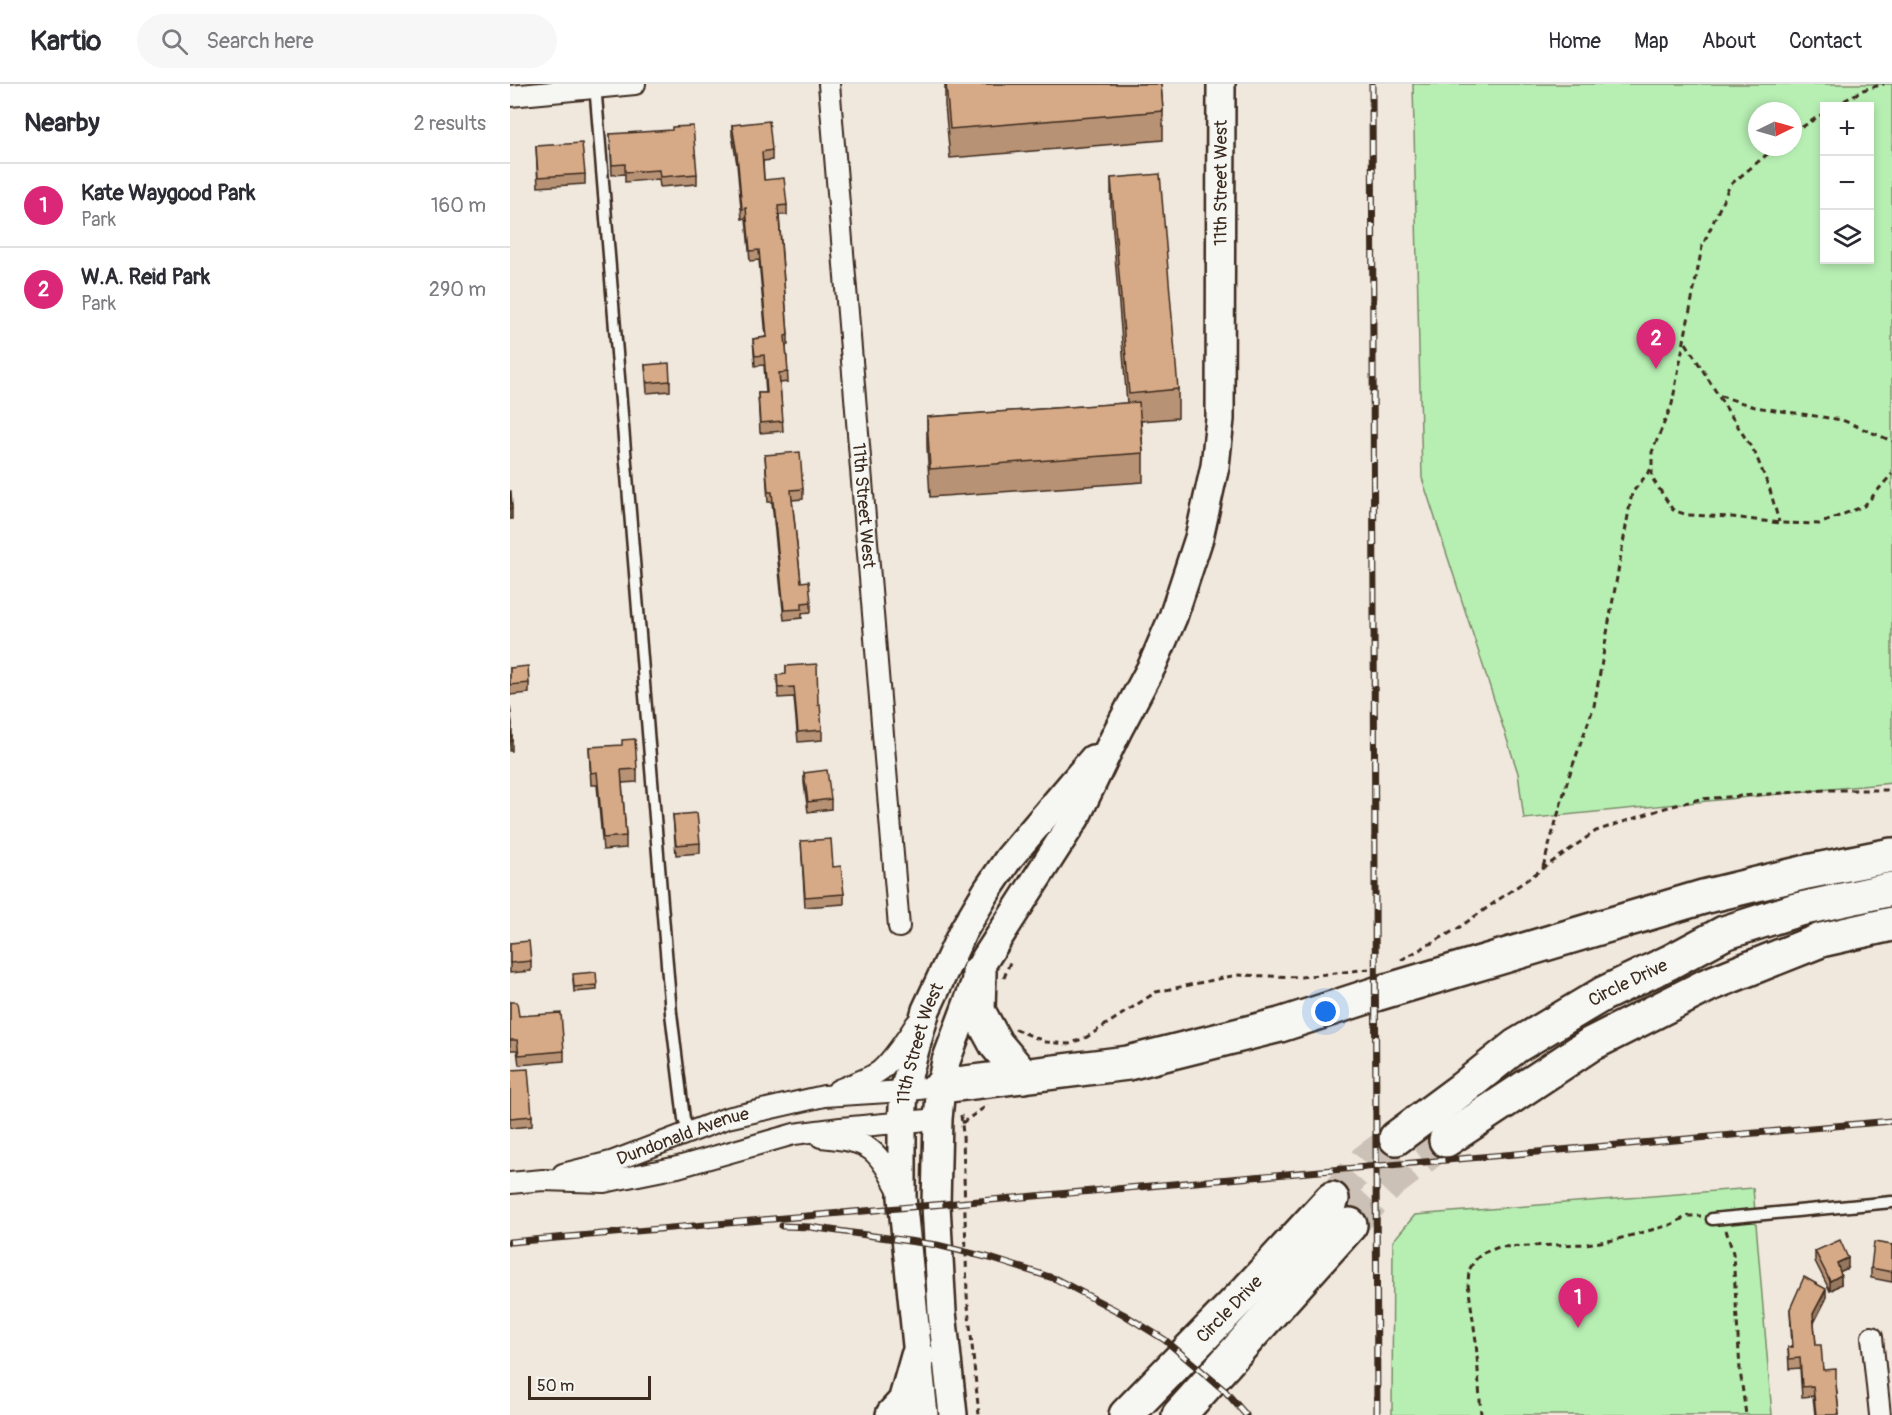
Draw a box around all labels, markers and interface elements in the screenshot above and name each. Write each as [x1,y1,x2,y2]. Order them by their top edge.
search box [137,14,557,68]
text: Kartio [30,24,101,59]
icon: search [158,25,191,58]
text: Search here [206,27,314,55]
text: Home [1548,28,1601,55]
text: Map [1634,28,1669,55]
text: About [1702,28,1756,55]
text: Contact [1789,28,1862,55]
north arrow [1748,102,1802,156]
map controls [1820,102,1874,264]
button: + [1820,102,1874,156]
text: Nearby [24,107,100,139]
text: 2 results [414,111,486,136]
street label: 11th Street West [1210,119,1233,246]
button: − [1820,156,1874,210]
text: Kate Waygood Park [81,179,256,207]
text: 1 [40,193,47,218]
text: 160 m [431,193,486,218]
text: Park [81,207,116,232]
button: layers [1820,210,1874,264]
text: W.A. Reid Park [81,263,210,291]
text: 2 [38,277,49,302]
text: 290 m [429,277,486,302]
text: Park [81,291,116,316]
pin: 2 [1636,320,1676,369]
street label: 11th Street West [847,442,880,570]
street label: Circle Drive [1584,954,1672,1012]
street label: 11th Street West [892,978,949,1105]
your location [1311,997,1340,1026]
street label: Dundonald Avenue [614,1102,751,1171]
street label: Circle Drive [1192,1271,1268,1348]
pin: 1 [1558,1278,1598,1328]
scale bar [528,1373,651,1400]
text: 50 m [537,1376,574,1396]

